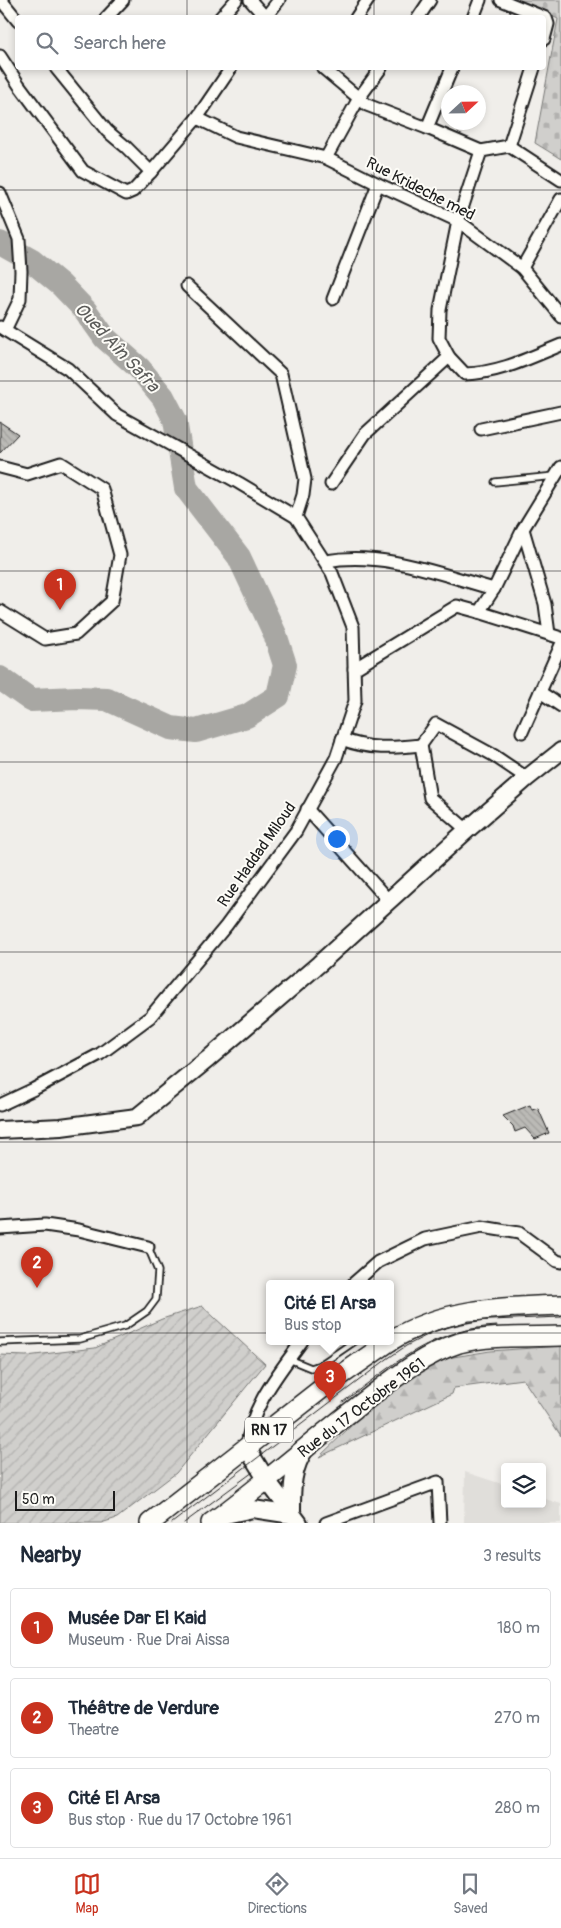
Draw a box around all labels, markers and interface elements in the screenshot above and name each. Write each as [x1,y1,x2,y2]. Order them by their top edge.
search box [15,15,546,70]
icon: search [33,29,61,57]
text: Search here [73,31,166,55]
north arrow [441,85,486,130]
street label: Rue Krideche med [363,153,478,225]
water label: Oued Aîn Safra [69,298,165,398]
pin: 1 [44,569,76,610]
street label: Rue Haddad Miloud [213,798,300,911]
your location [324,826,350,852]
pin: 2 [21,1247,53,1288]
popup [266,1280,394,1345]
text: Cité El Arsa [284,1291,376,1315]
text: Bus stop [284,1315,342,1335]
street label: Rue du 17 Octobre 1961 [294,1353,429,1462]
pin: 3 [314,1361,346,1402]
road number: RN 17 [245,1418,293,1442]
map controls [501,1463,546,1508]
button: layers [501,1463,546,1508]
scale bar [15,1488,115,1511]
text: 50 m [22,1491,55,1508]
text: Nearby [20,1542,81,1569]
text: 3 results [483,1546,541,1566]
text: Musée Dar El Kaid [68,1606,207,1630]
text: 1 [34,1618,40,1638]
text: 180 m [497,1618,540,1638]
text: Museum · Rue Drai Aissa [68,1630,230,1650]
text: Théâtre de Verdure [68,1696,219,1720]
text: 2 [33,1708,41,1728]
text: 270 m [494,1708,540,1728]
text: Theatre [68,1720,119,1740]
text: Cité El Arsa [68,1786,160,1810]
text: 3 [33,1798,41,1818]
text: 280 m [494,1798,540,1818]
text: Bus stop · Rue du 17 Octobre 1961 [68,1810,292,1830]
tab: Map [73,1870,101,1917]
tab: Directions [247,1870,307,1917]
tab: Saved [453,1870,488,1917]

